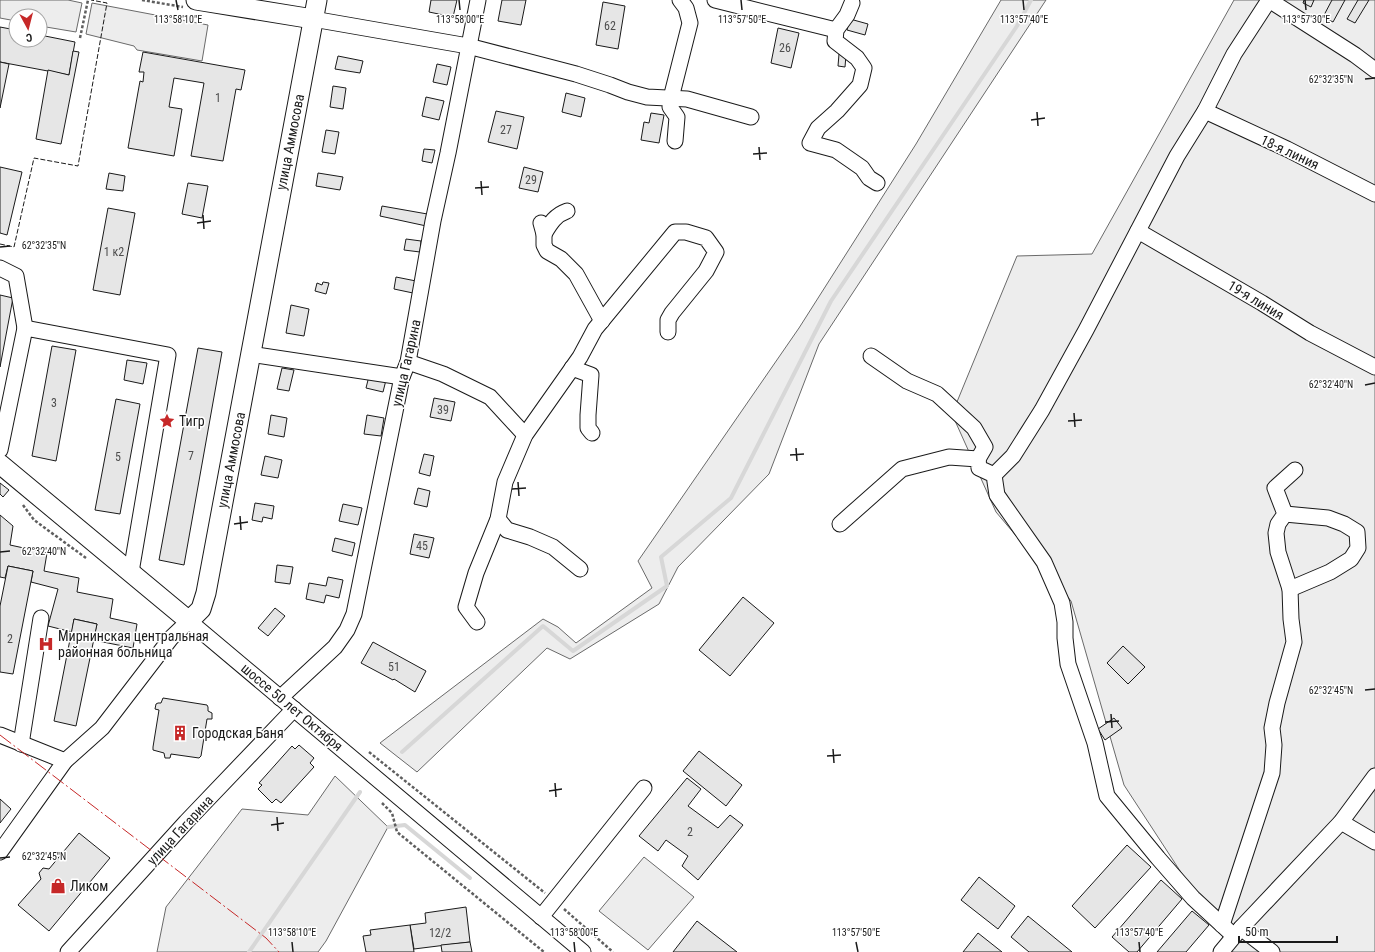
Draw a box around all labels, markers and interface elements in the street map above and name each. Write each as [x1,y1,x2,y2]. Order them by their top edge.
north arrow [8,8,48,48]
text: 113°58'10"E [154,14,202,25]
text: 113°58'00"E [436,14,484,25]
text: 113°57'50"E [718,14,766,25]
text: 113°57'40"E [1000,14,1048,25]
text: 113°57'30"E [1282,14,1330,25]
house number: 62 [604,19,616,33]
text: С [25,31,33,44]
house number: 26 [779,41,791,55]
text: 62°32'35"N [1309,74,1353,85]
house number: 1 [215,91,221,105]
street label: улица Аммосова [273,93,307,191]
house number: 27 [500,123,512,137]
street label: 18-я линия [1258,132,1322,172]
house number: 29 [525,173,537,187]
text: 62°32'35"N [22,240,66,251]
house number: 1 к2 [104,245,124,259]
street label: 19-я линия [1225,277,1287,323]
street label: улица Гагарина [388,318,424,408]
text: 62°32'40"N [1309,379,1353,390]
house number: 3 [51,396,57,410]
house number: 39 [437,403,449,417]
street label: улица Аммосова [214,411,248,509]
place icon: Тигр [158,412,176,430]
place label: Тигр [179,413,205,429]
house number: 7 [188,449,194,463]
house number: 5 [115,450,121,464]
house number: 45 [416,539,428,553]
text: 62°32'40"N [22,546,66,557]
place label: Мирнинская центральная районная больница [58,628,209,660]
house number: 2 [7,632,13,646]
hospital icon: Мирнинская центральная районная больница [37,635,55,653]
street label: шоссе 50 лет Октября [238,660,346,754]
house number: 51 [388,660,400,674]
text: 62°32'45"N [1309,685,1353,696]
building icon: Городская Баня [171,724,189,742]
place label: Городская Баня [192,725,284,741]
street label: улица Гагарина [144,792,216,868]
house number: 2 [687,825,693,839]
text: 62°32'45"N [22,851,66,862]
shop icon: Ликом [49,877,67,895]
place label: Ликом [70,878,108,894]
scale bar [1239,918,1337,944]
text: 50 m [1245,925,1269,939]
house number: 12/2 [429,926,451,940]
text: 113°58'10"E [268,927,316,938]
text: 113°58'00"E [550,927,598,938]
text: 113°57'50"E [832,927,880,938]
text: 113°57'40"E [1115,927,1163,938]

